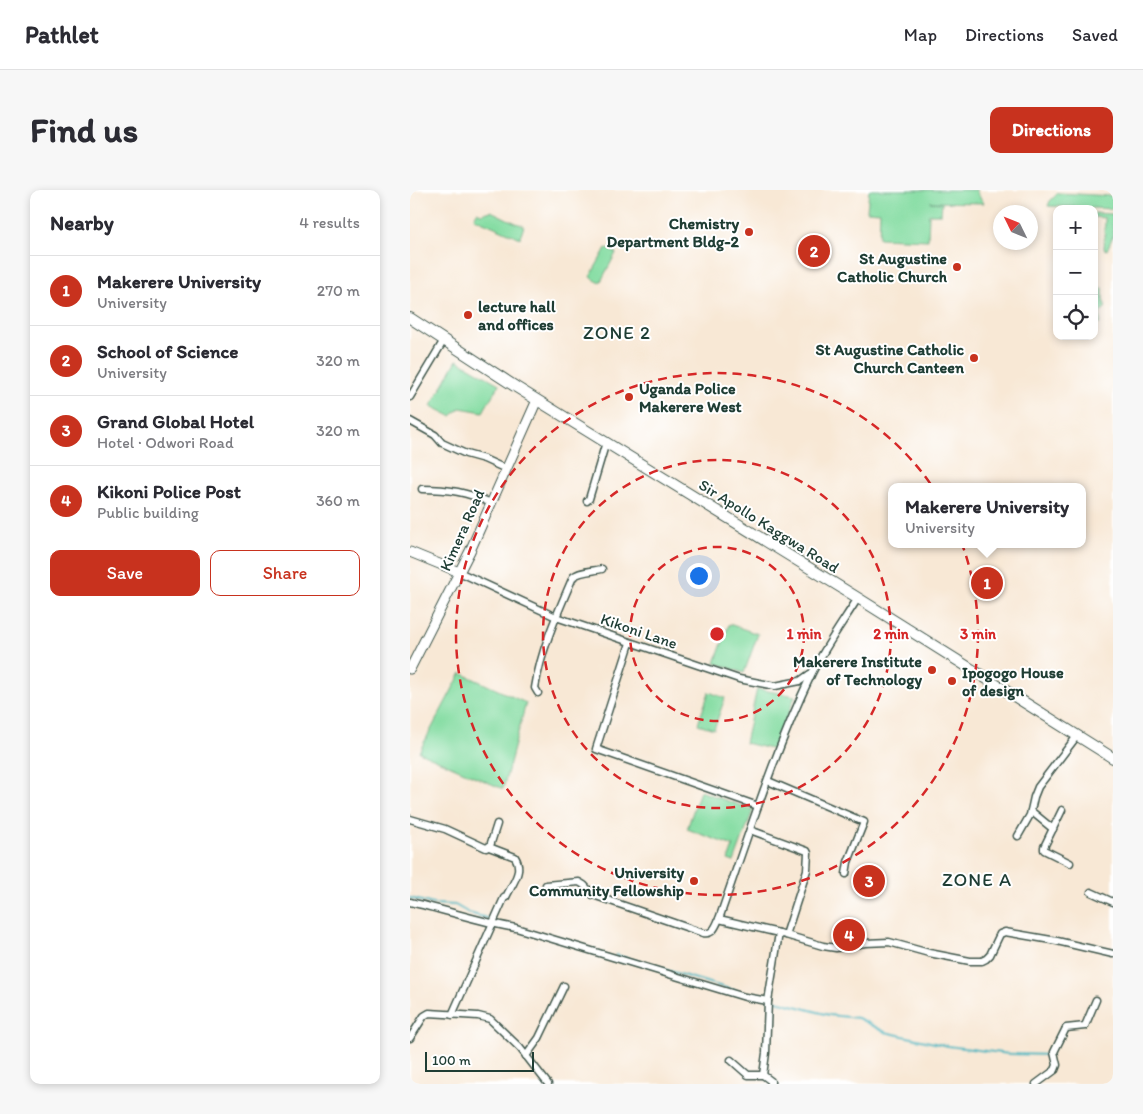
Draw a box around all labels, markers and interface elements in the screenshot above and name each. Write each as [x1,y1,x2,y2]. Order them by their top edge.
text: Pathlet [25,20,99,49]
text: Map [904,24,937,46]
text: Directions [965,24,1044,46]
text: Saved [1072,24,1118,46]
button: Directions [990,107,1113,153]
text: Find us [30,109,138,151]
north arrow [993,205,1038,250]
map controls [1053,205,1098,340]
button: + [1053,205,1098,250]
text: Nearby [50,210,114,235]
text: 4 results [299,213,360,232]
place label: Chemistry Department Bldg-2 [607,214,740,252]
marker: Chemistry Department Bldg-2 [743,226,755,238]
pin: 2 [798,232,830,270]
place label: St Augustine Catholic Church [837,249,948,286]
button: − [1053,250,1098,295]
marker: St Augustine Catholic Church [951,261,963,273]
text: Makerere University [97,270,261,293]
text: 1 [62,281,70,300]
text: 270 m [317,281,360,300]
text: University [97,293,167,312]
button: locate [1053,295,1098,340]
place label: lecture hall and offices [478,297,556,334]
marker: lecture hall and offices [462,309,474,321]
district label: ZONE 2 [583,321,651,344]
text: School of Science [97,340,239,363]
place label: St Augustine Catholic Church Canteen [816,340,965,377]
text: 2 [62,351,70,370]
text: 320 m [316,351,360,370]
marker: St Augustine Catholic Church Canteen [968,352,980,364]
text: University [97,363,167,382]
place label: Uganda Police Makerere West [639,379,742,416]
marker: Uganda Police Makerere West [623,391,635,403]
text: Grand Global Hotel [97,410,254,433]
text: 3 [62,421,70,440]
text: 320 m [316,421,360,440]
text: Hotel · Odwori Road [97,433,234,452]
street label: Sir Apollo Kaggwa Road [695,475,843,577]
text: Kikoni Police Post [97,480,241,503]
popup [888,483,1086,548]
street label: Kimera Road [435,486,489,574]
text: 4 [61,491,71,510]
text: 360 m [316,491,360,510]
text: Makerere University [905,495,1069,518]
text: Public building [97,503,199,522]
text: University [905,518,975,537]
button: Save [50,550,200,596]
button: Share [210,550,360,596]
your location [686,563,712,589]
pin: 1 [971,564,1003,602]
street label: Kikoni Lane [598,609,680,653]
centre of rings [708,625,726,643]
text: 1 min [787,625,822,643]
text: 2 min [873,625,910,643]
text: 3 min [960,625,997,643]
place label: Makerere Institute of Technology [793,652,922,690]
place label: Ipogogo House of design [962,663,1064,701]
marker: Makerere Institute of Technology [926,664,938,676]
marker: Ipogogo House of design [946,675,958,687]
pin: 3 [853,862,885,900]
place label: University Community Fellowship [529,863,684,901]
district label: ZONE A [942,868,1012,891]
marker: University Community Fellowship [688,875,700,887]
pin: 4 [833,916,865,954]
scale bar [425,1049,534,1072]
text: 100 m [432,1052,471,1069]

